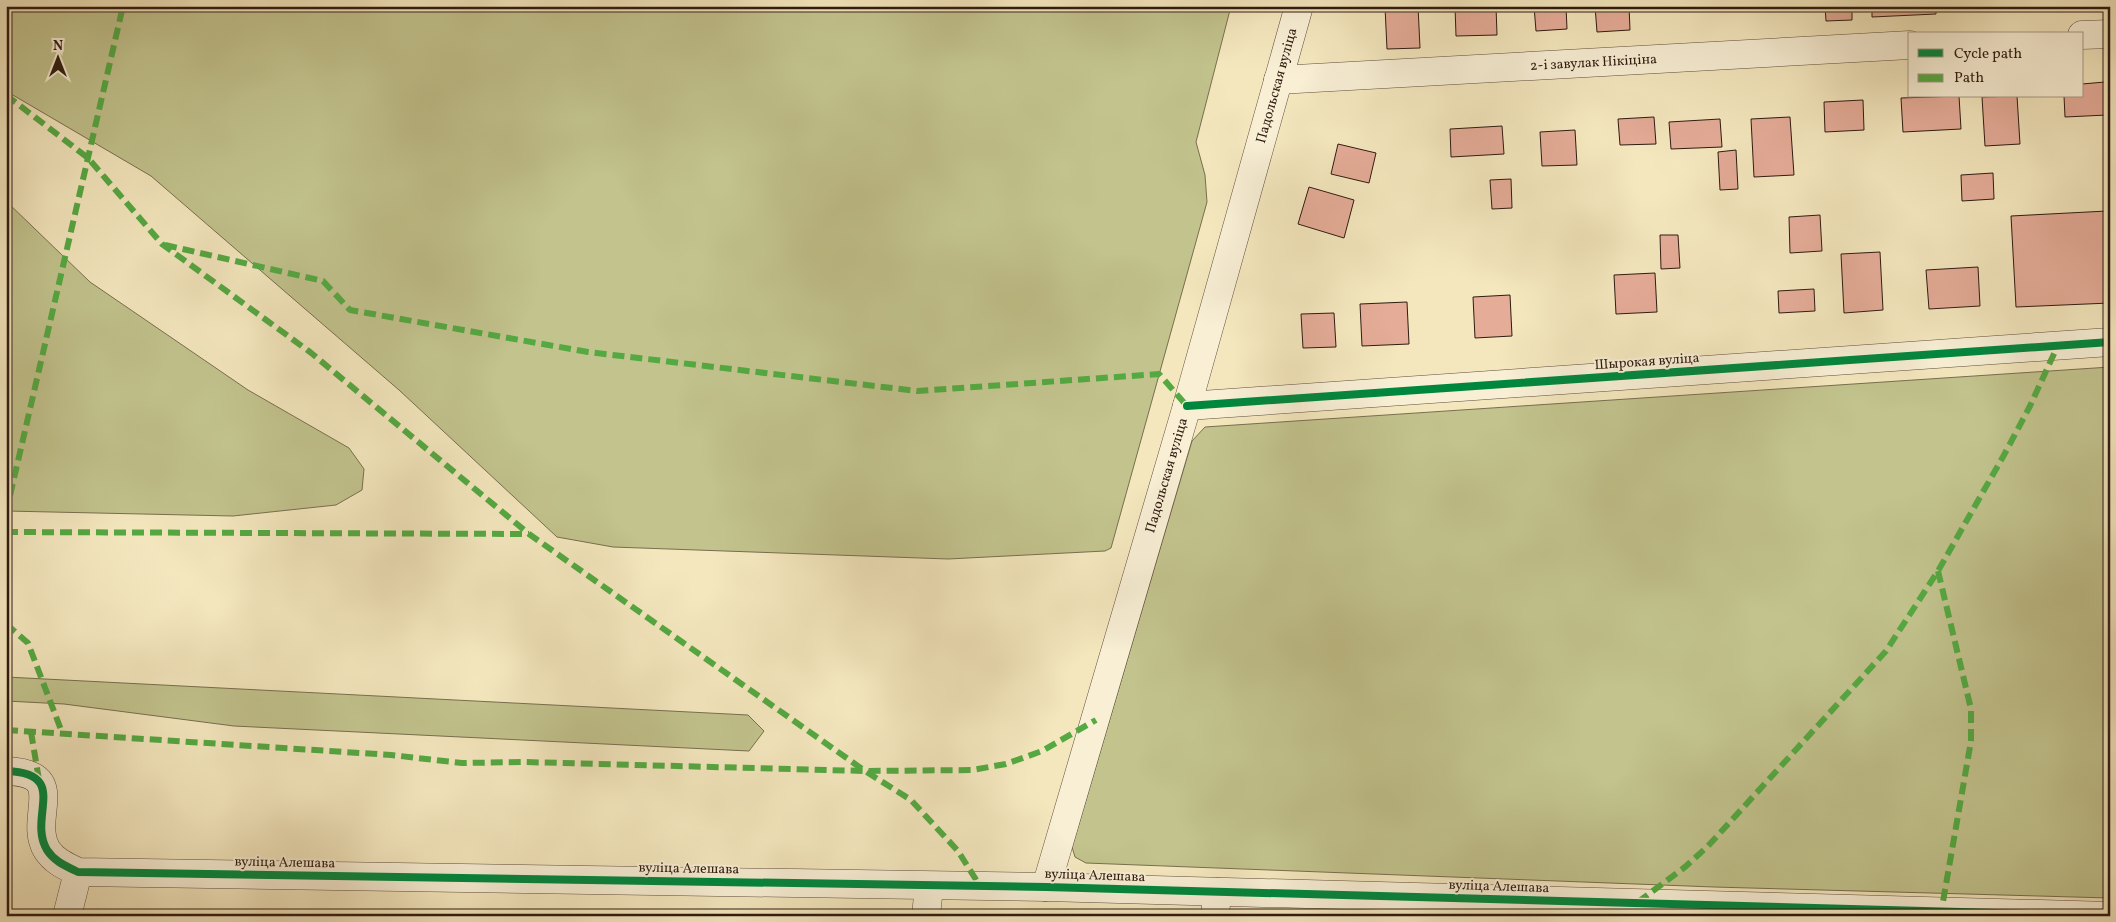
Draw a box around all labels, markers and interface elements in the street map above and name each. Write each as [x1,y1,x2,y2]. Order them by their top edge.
street label: Падольская вуліца [1251,26,1302,146]
north arrow [32,32,82,82]
legend [1908,32,2084,98]
text: N [53,37,63,56]
text: Cycle path [1954,44,2022,65]
street label: 2-і завулак Нікіціна [1530,50,1657,76]
text: Path [1954,68,1984,89]
street label: Шырокая вуліца [1594,349,1700,375]
street label: Падольская вуліца [1141,415,1193,535]
street label: вуліца Алешава [234,853,336,873]
street label: вуліца Алешава [638,859,740,879]
street label: вуліца Алешава [1044,865,1146,887]
street label: вуліца Алешава [1448,876,1550,898]

